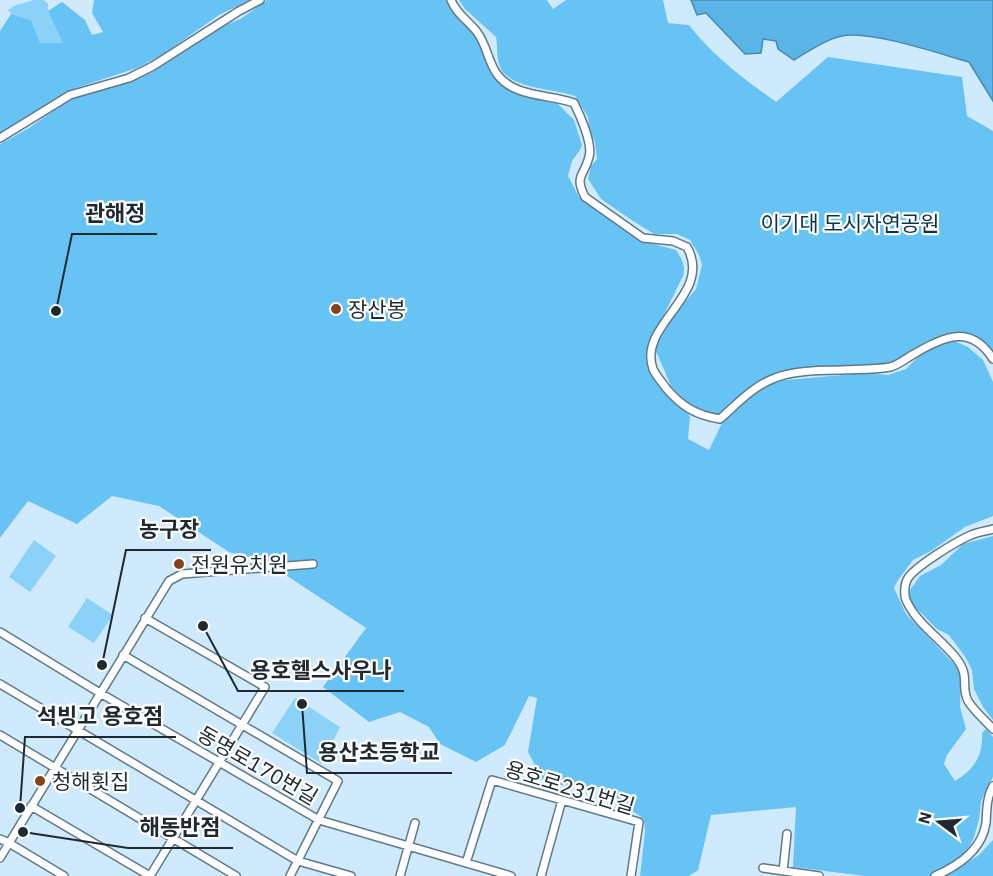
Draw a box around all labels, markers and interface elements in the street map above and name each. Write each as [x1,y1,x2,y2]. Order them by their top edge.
callout: 관해정 [72,194,157,234]
text: 관해정 [85,198,145,227]
park label: 이기대 도시자연공원 [761,209,939,237]
place label: 장산봉 [348,295,406,323]
marker: 장산봉 [329,302,343,316]
callout: 농구장 [126,510,211,550]
text: 농구장 [139,514,199,543]
place label: 전원유치원 [191,550,288,578]
marker: 전원유치원 [172,557,186,571]
callout: 용호헬스사우나 [238,651,404,691]
text: 용호헬스사우나 [250,655,392,684]
callout: 석빙고 용호점 [25,697,176,737]
text: 석빙고 용호점 [37,701,163,730]
street label: 동명로170번길 [193,719,323,811]
callout: 용산초등학교 [307,733,452,773]
text: 용산초등학교 [318,737,440,766]
street label: 용호로231번길 [502,754,638,820]
place label: 청해횟집 [52,767,129,795]
marker: 청해횟집 [33,774,47,788]
north arrow [909,792,969,852]
callout: 해동반점 [128,808,233,848]
text: N [913,810,936,826]
text: 해동반점 [140,812,220,841]

